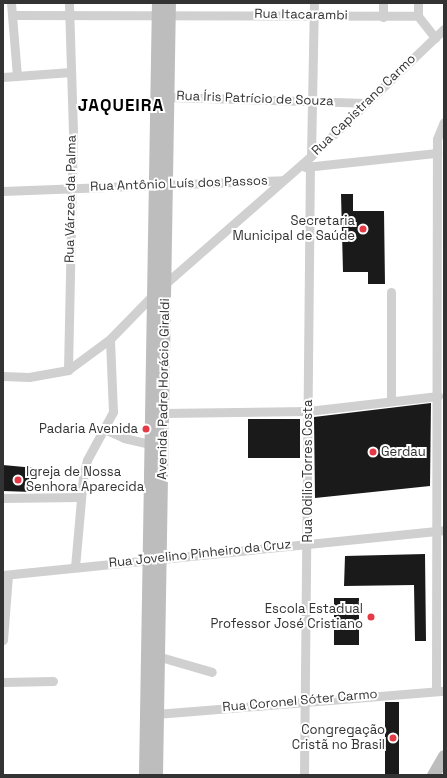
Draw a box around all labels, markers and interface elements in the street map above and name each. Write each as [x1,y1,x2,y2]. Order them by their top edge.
street label: Rua Itacarambi [254,6,348,24]
street label: Rua Capistrano Carmo [309,51,419,159]
street label: Rua Íris Patrício de Souza [176,88,334,110]
district label: JAQUEIRA [78,96,164,116]
street label: Rua Várzea da Palma [62,135,80,263]
street label: Rua Antônio Luís dos Passos [90,173,268,195]
place label: Secretaria Municipal de Saúde [233,214,355,245]
marker: Secretaria Municipal de Saúde [358,224,368,234]
street label: Avenida Padre Horácio Giraldi [155,298,173,480]
street label: Rua Odilio Torres Costa [300,399,316,543]
place label: Padaria Avenida [39,421,138,437]
marker: Padaria Avenida [141,424,151,434]
place label: Gerdau [381,444,426,460]
marker: Gerdau [368,447,378,457]
place label: Igreja de Nossa Senhora Aparecida [26,465,144,496]
marker: Igreja de Nossa Senhora Aparecida [13,475,23,485]
street label: Rua Jovelino Pinheiro da Cruz [108,537,292,571]
place label: Escola Estadual Professor José Cristiano [211,602,363,633]
marker: Escola Estadual Professor José Cristiano [366,612,376,622]
street label: Rua Coronel Sóter Carmo [222,686,378,716]
place label: Congregação Cristã no Brasil [292,723,385,754]
marker: Congregação Cristã no Brasil [388,733,398,743]

